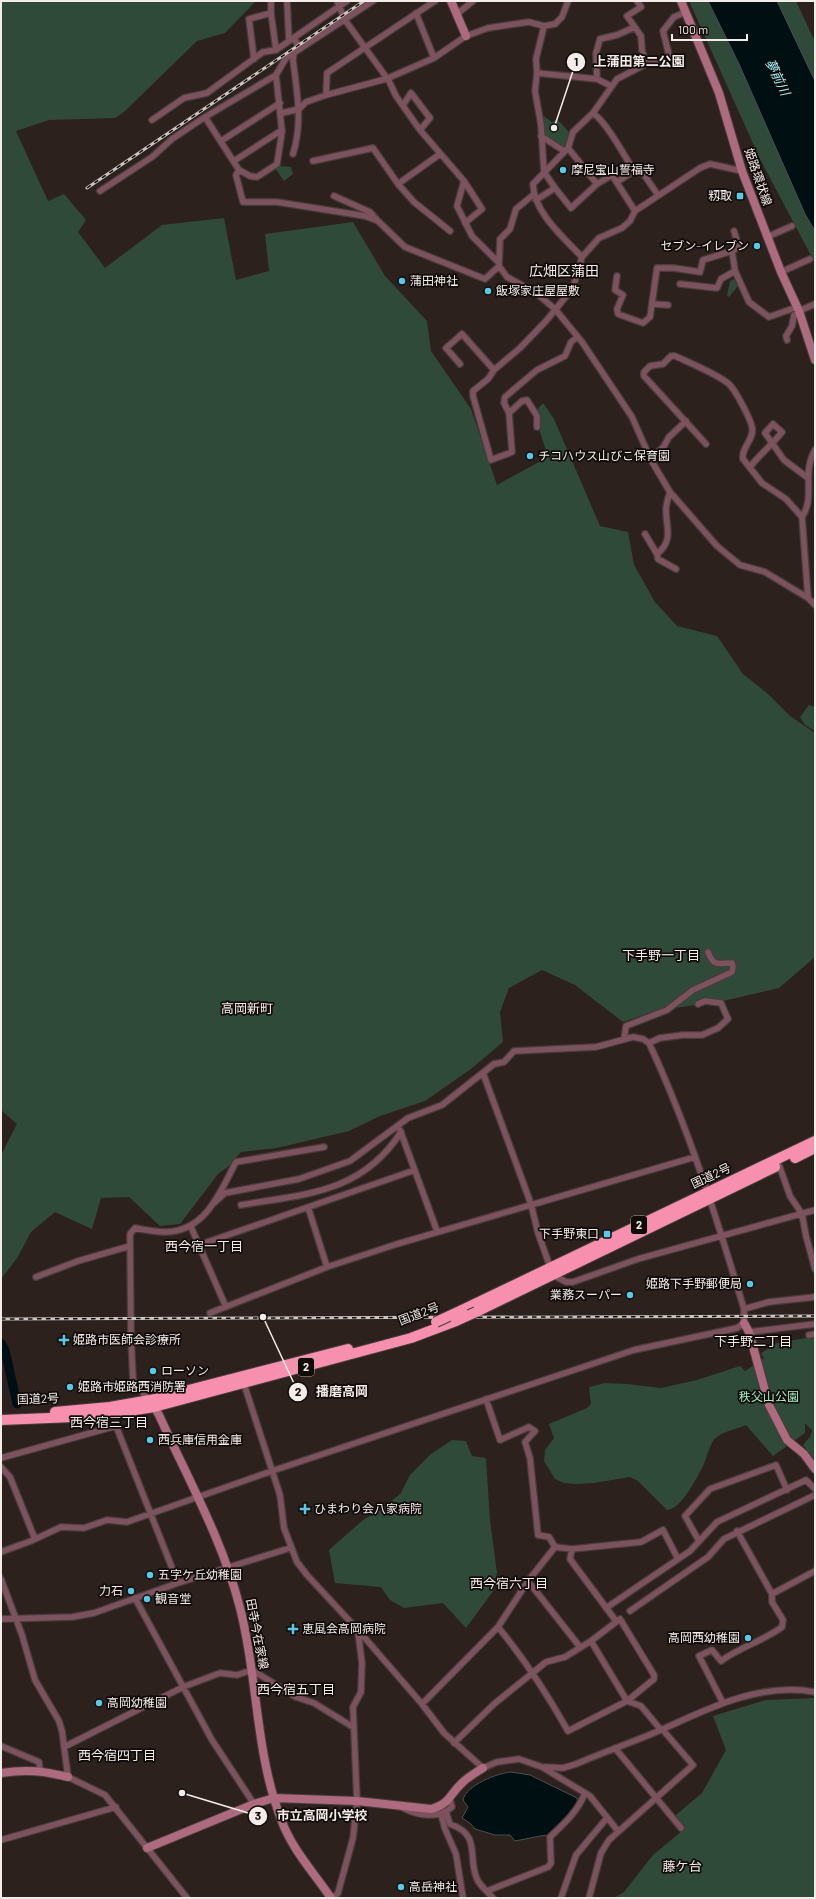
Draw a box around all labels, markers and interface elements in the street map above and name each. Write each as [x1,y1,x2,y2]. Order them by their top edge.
scale bar [672,16,747,42]
text: 100 m [678,22,708,36]
callout: 上蒲田第二公園 [566,49,693,74]
text: 上蒲田第二公園 [593,53,685,69]
text: 1 [574,54,578,68]
water label: 夢前川 [762,56,795,100]
street label: 姫路環状線 [743,146,775,207]
place label: 摩尼宝山誓福寺 [571,162,655,176]
marker: 摩尼宝山誓福寺 [558,165,568,175]
place label: 籾取 [708,188,732,202]
marker: 籾取 [735,191,745,201]
place label: セブン-イレブン [660,238,749,252]
marker: セブン-イレブン [752,241,762,251]
district label: 広畑区蒲田 [529,262,599,279]
place label: 蒲田神社 [410,273,458,287]
marker: 蒲田神社 [397,276,407,286]
place label: 飯塚家庄屋屋敷 [496,283,580,297]
marker: 飯塚家庄屋屋敷 [483,286,493,296]
place label: チコハウス山びこ保育園 [538,448,670,462]
marker: チコハウス山びこ保育園 [525,451,535,461]
district label: 下手野一丁目 [622,947,700,963]
district label: 高岡新町 [221,1000,273,1016]
street label: 国道2号 [688,1160,733,1190]
road number: 2 [631,1216,647,1234]
place label: 下手野東口 [539,1226,599,1240]
marker: 下手野東口 [602,1229,612,1239]
district label: 西今宿一丁目 [165,1238,243,1254]
place label: 姫路下手野郵便局 [646,1276,742,1290]
marker: 姫路下手野郵便局 [745,1279,755,1289]
place label: 業務スーパー [550,1287,622,1301]
marker: 業務スーパー [625,1290,635,1300]
street label: 国道2号 [396,1299,441,1327]
place label: 姫路市医師会診療所 [73,1332,181,1346]
district label: 下手野二丁目 [714,1333,792,1349]
marker: 姫路市医師会診療所 [58,1334,70,1346]
road number: 2 [298,1358,314,1376]
place label: ローソン [161,1363,209,1377]
marker: ローソン [148,1366,158,1376]
place label: 姫路市姫路西消防署 [78,1379,186,1393]
callout: 播磨高岡 [288,1379,376,1404]
marker: 姫路市姫路西消防署 [65,1382,75,1392]
text: 播磨高岡 [316,1383,368,1399]
text: 2 [295,1384,302,1398]
park label: 秩父山公園 [739,1389,799,1403]
street label: 国道2号 [17,1390,59,1406]
district label: 西今宿三丁目 [70,1414,148,1430]
place label: 西兵庫信用金庫 [158,1432,242,1446]
marker: 西兵庫信用金庫 [145,1435,155,1445]
place label: ひまわり会八家病院 [314,1501,422,1515]
marker: ひまわり会八家病院 [299,1503,311,1515]
place label: 五字ケ丘幼稚園 [158,1567,242,1581]
marker: 五字ケ丘幼稚園 [145,1570,155,1580]
district label: 西今宿六丁目 [470,1575,548,1591]
place label: 力石 [99,1583,123,1597]
marker: 力石 [126,1586,136,1596]
place label: 観音堂 [155,1591,191,1605]
marker: 観音堂 [142,1594,152,1604]
street label: 田寺今在家線 [244,1597,272,1670]
place label: 恵風会高岡病院 [302,1621,386,1635]
marker: 恵風会高岡病院 [287,1623,299,1635]
place label: 高岡西幼稚園 [668,1630,740,1644]
marker: 高岡西幼稚園 [743,1633,753,1643]
district label: 西今宿五丁目 [257,1681,335,1697]
place label: 高岡幼稚園 [107,1695,167,1709]
marker: 高岡幼稚園 [94,1698,104,1708]
district label: 西今宿四丁目 [78,1747,156,1763]
callout: 市立高岡小学校 [248,1803,375,1828]
text: 市立高岡小学校 [276,1807,368,1823]
text: 3 [255,1808,261,1822]
district label: 藤ケ台 [662,1858,702,1874]
place label: 高岳神社 [409,1879,457,1893]
marker: 高岳神社 [396,1882,406,1892]

